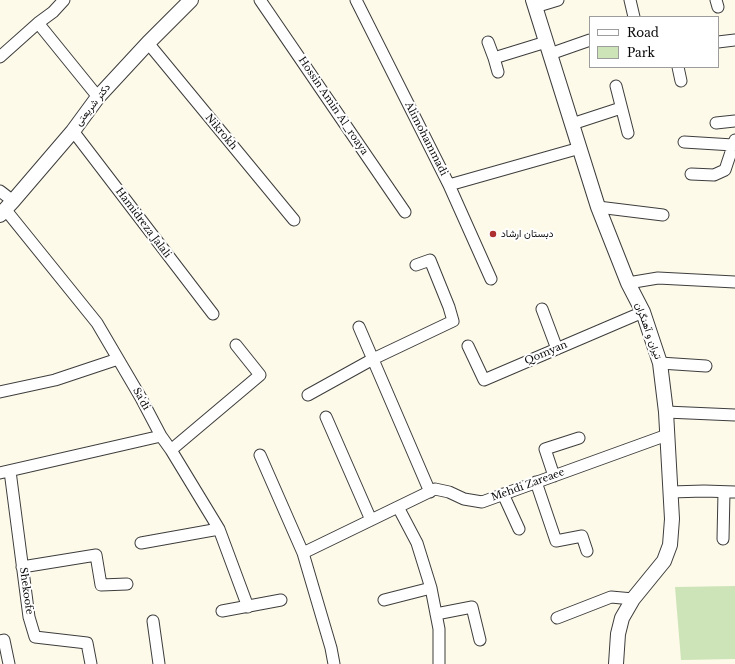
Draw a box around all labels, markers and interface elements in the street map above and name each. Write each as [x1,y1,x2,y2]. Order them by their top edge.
legend [589,16,719,68]
text: Road [627,25,659,40]
text: Park [627,45,655,60]
street label: Hossin Amin Al_roaya [296,55,370,157]
street label: دکتر شریعتی [73,82,113,128]
street label: Alimohammadi [402,100,450,178]
street label: Nikrokh [203,112,239,152]
street label: Hamidreza Jalali [113,186,173,260]
place label: دبستان ارشاد [501,228,554,240]
marker: دبستان ارشاد [488,229,498,239]
street label: تیران و آهنگران [632,301,664,361]
street label: Qomyan [523,339,569,367]
street label: Sa'di [130,386,152,412]
street label: Mehdi Zareaee [490,466,566,504]
street label: Shekoofe [17,567,35,615]

